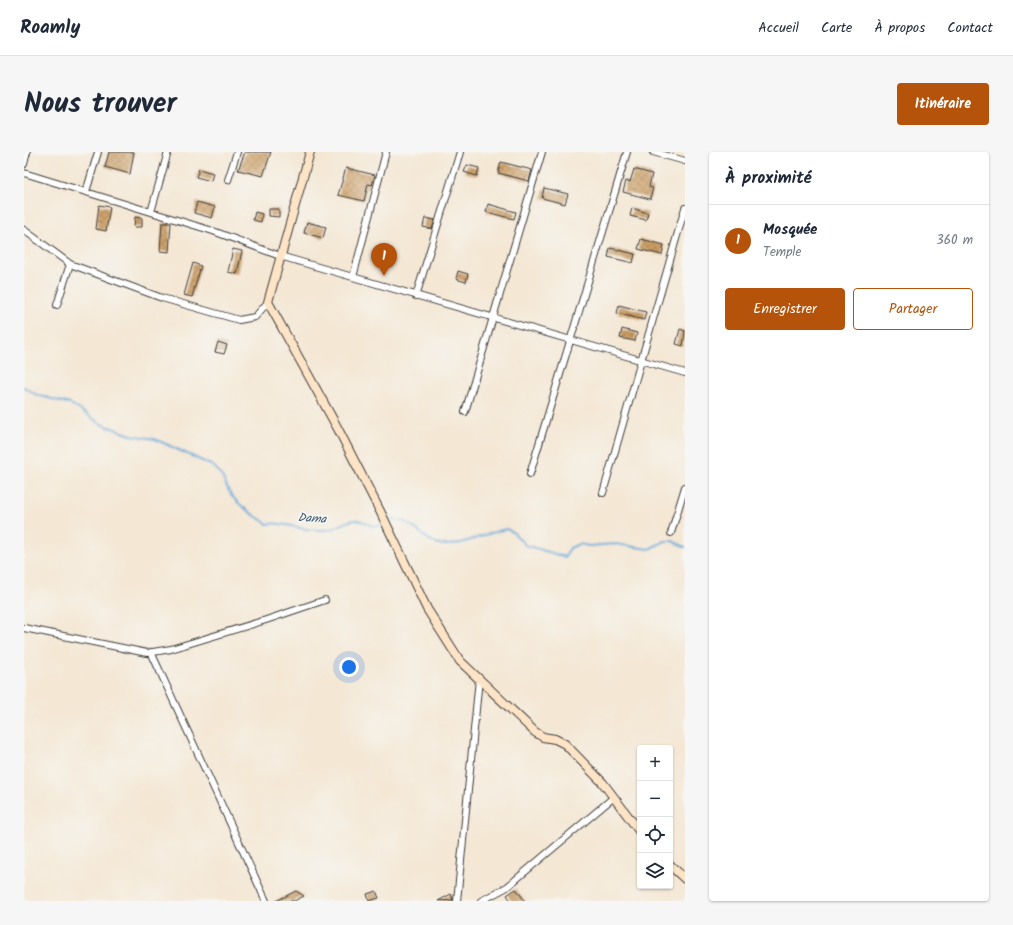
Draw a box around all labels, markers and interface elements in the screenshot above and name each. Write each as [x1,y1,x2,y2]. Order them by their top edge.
text: Roamly [20,13,80,43]
text: Accueil [758,17,799,39]
text: Carte [821,17,852,39]
text: À propos [874,17,925,39]
text: Contact [947,17,993,39]
text: Nous trouver [24,82,177,127]
button: Itinéraire [897,83,989,125]
text: À proximité [725,165,812,192]
text: Mosquée [763,218,817,242]
text: 1 [736,230,740,251]
text: 360 m [936,230,973,251]
text: Temple [763,242,801,263]
pin: 1 [371,243,397,276]
button: Enregistrer [725,288,845,330]
button: Partager [853,288,973,330]
water label: Dama [297,508,328,529]
your location [339,657,359,677]
map controls [637,745,673,889]
button: + [637,745,673,781]
button: − [637,781,673,817]
button: locate [637,817,673,853]
button: layers [637,853,673,889]

